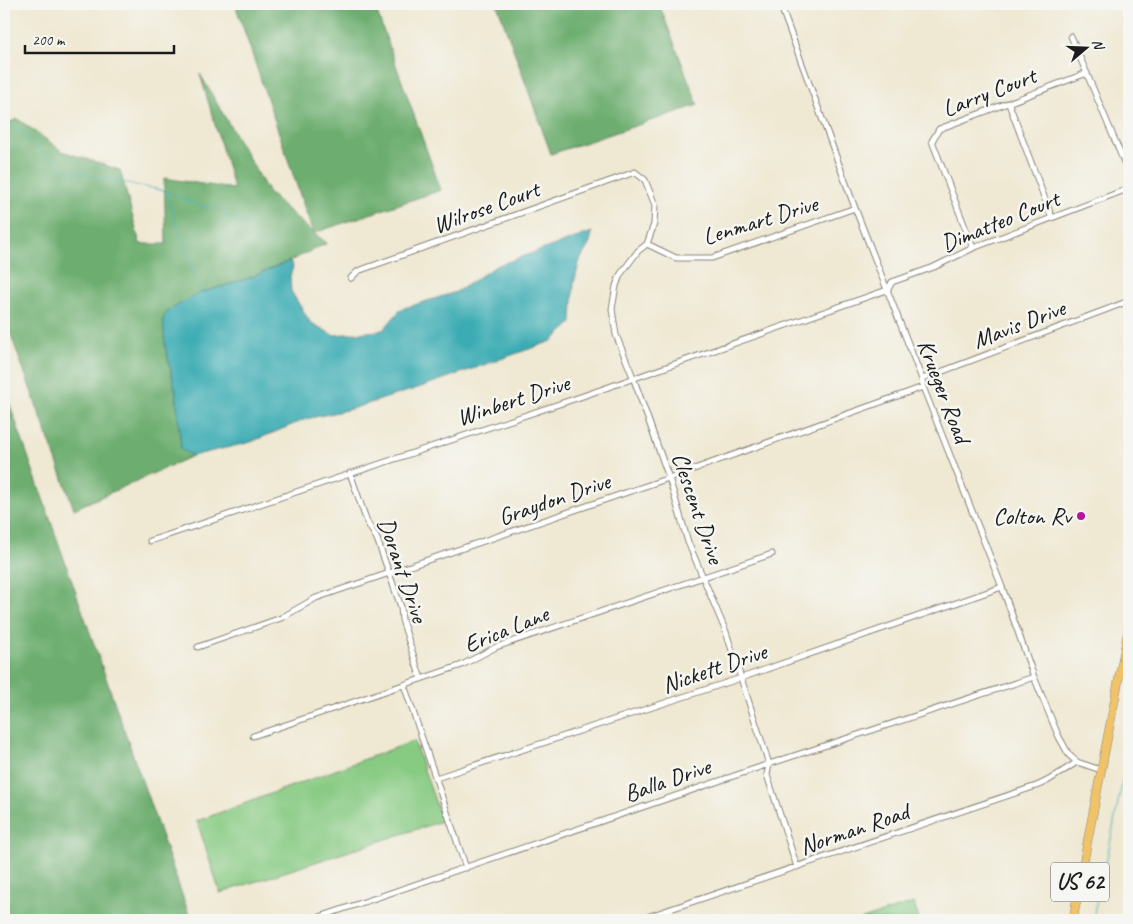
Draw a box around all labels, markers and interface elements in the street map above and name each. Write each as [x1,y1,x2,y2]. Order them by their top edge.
scale bar [25,22,174,54]
north arrow [1060,22,1110,72]
text: 200 m [32,31,66,50]
text: N [1088,37,1108,53]
street label: Larry Court [938,60,1042,123]
street label: Wilrose Court [429,173,545,240]
street label: Dimatteo Court [936,183,1065,258]
street label: Lenmart Drive [699,188,823,252]
street label: Mavis Drive [969,292,1071,355]
street label: Krueger Road [911,335,979,450]
street label: Winbert Drive [453,367,575,432]
street label: Clescent Drive [665,448,732,570]
street label: Graydon Drive [494,465,616,532]
place label: Colton Rv [993,501,1073,531]
marker: Colton Rv [1075,510,1087,522]
street label: Dorant Drive [371,514,436,628]
street label: Erica Lane [459,598,555,659]
street label: Nickett Drive [658,635,772,700]
street label: Balla Drive [620,751,716,809]
street label: Norman Road [795,795,916,862]
road number: US 62 [1051,862,1109,902]

